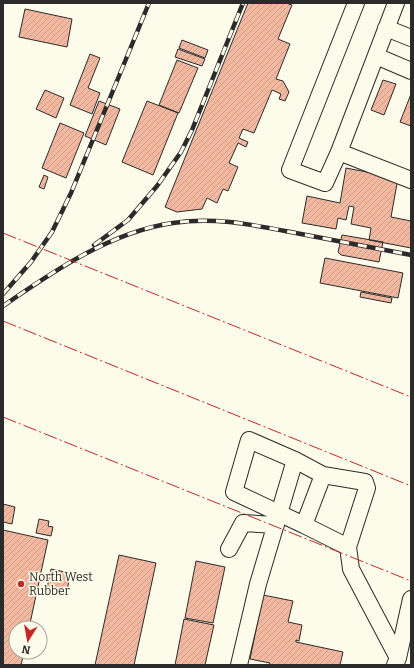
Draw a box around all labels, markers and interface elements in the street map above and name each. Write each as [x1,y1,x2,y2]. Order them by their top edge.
place label: North West Rubber [29,570,93,598]
marker: North West Rubber [16,579,26,589]
north arrow [8,620,48,660]
text: N [20,642,32,657]

